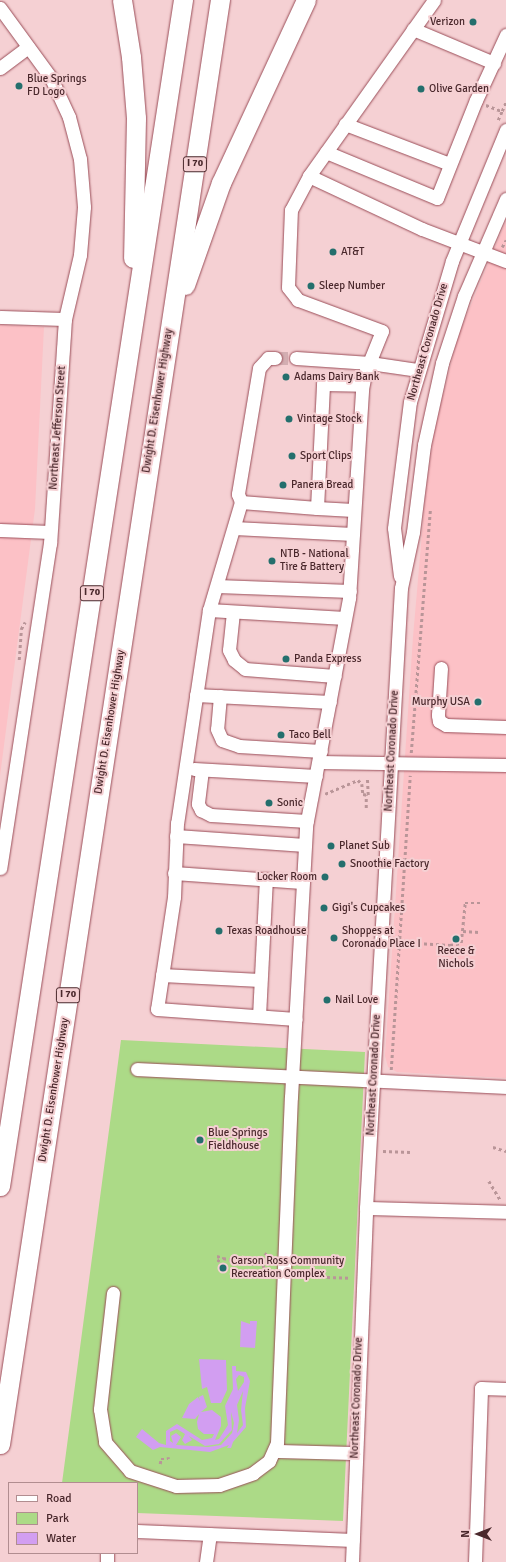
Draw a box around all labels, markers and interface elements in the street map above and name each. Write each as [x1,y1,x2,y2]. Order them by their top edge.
place label: Verizon [430,15,465,29]
marker: Verizon [468,17,478,27]
place label: Blue Springs FD Logo [27,73,86,99]
marker: Blue Springs FD Logo [14,81,24,91]
place label: Olive Garden [429,82,489,96]
marker: Olive Garden [416,84,426,94]
road number: I 70 [182,156,208,172]
place label: AT&T [341,245,364,259]
marker: AT&T [328,247,338,257]
place label: Sleep Number [319,279,385,293]
marker: Sleep Number [306,281,316,291]
street label: Northeast Coronado Drive [405,282,451,402]
street label: Dwight D. Eisenhower Highway [140,328,176,474]
street label: Northeast Jefferson Street [47,366,69,490]
place label: Adams Dairy Bank [294,370,379,384]
marker: Adams Dairy Bank [281,372,291,382]
place label: Vintage Stock [297,412,362,426]
marker: Vintage Stock [284,414,294,424]
place label: Sport Clips [300,449,352,463]
marker: Sport Clips [287,451,297,461]
place label: Panera Bread [291,478,353,492]
marker: Panera Bread [278,480,288,490]
place label: NTB - National Tire & Battery [280,548,349,574]
marker: NTB - National Tire & Battery [267,556,277,566]
road number: I 70 [79,585,105,601]
street label: Dwight D. Eisenhower Highway [92,649,128,795]
place label: Panda Express [294,652,361,666]
marker: Panda Express [281,654,291,664]
street label: Northeast Coronado Drive [382,690,402,812]
place label: Murphy USA [412,695,470,709]
marker: Murphy USA [473,697,483,707]
place label: Taco Bell [289,728,331,742]
marker: Taco Bell [276,730,286,740]
place label: Sonic [277,796,303,810]
marker: Sonic [264,798,274,808]
place label: Planet Sub [339,839,390,853]
marker: Planet Sub [326,841,336,851]
place label: Snoothie Factory [350,857,429,871]
marker: Snoothie Factory [337,859,347,869]
place label: Locker Room [257,870,317,884]
marker: Locker Room [320,872,330,882]
place label: Gigi's Cupcakes [332,901,405,915]
marker: Gigi's Cupcakes [319,903,329,913]
place label: Texas Roadhouse [227,924,306,938]
place label: Shoppes at Coronado Place I [342,925,421,951]
marker: Texas Roadhouse [214,926,224,936]
marker: Shoppes at Coronado Place I [329,933,339,943]
marker: Reece & Nichols [451,934,461,944]
place label: Reece & Nichols [437,945,475,971]
road number: I 70 [55,987,81,1003]
place label: Nail Love [335,993,378,1007]
marker: Nail Love [322,995,332,1005]
street label: Northeast Coronado Drive [364,1014,384,1136]
street label: Dwight D. Eisenhower Highway [36,1017,72,1163]
place label: Blue Springs Fieldhouse [208,1127,267,1153]
marker: Blue Springs Fieldhouse [195,1135,205,1145]
place label: Carson Ross Community Recreation Complex [231,1255,344,1281]
marker: Carson Ross Community Recreation Complex [218,1263,228,1273]
street label: Northeast Coronado Drive [348,1337,366,1459]
legend [8,1482,138,1554]
text: Road [46,1491,72,1506]
text: Park [46,1511,69,1526]
north arrow [458,1514,498,1554]
text: N [459,1530,472,1538]
text: Water [46,1531,76,1546]

